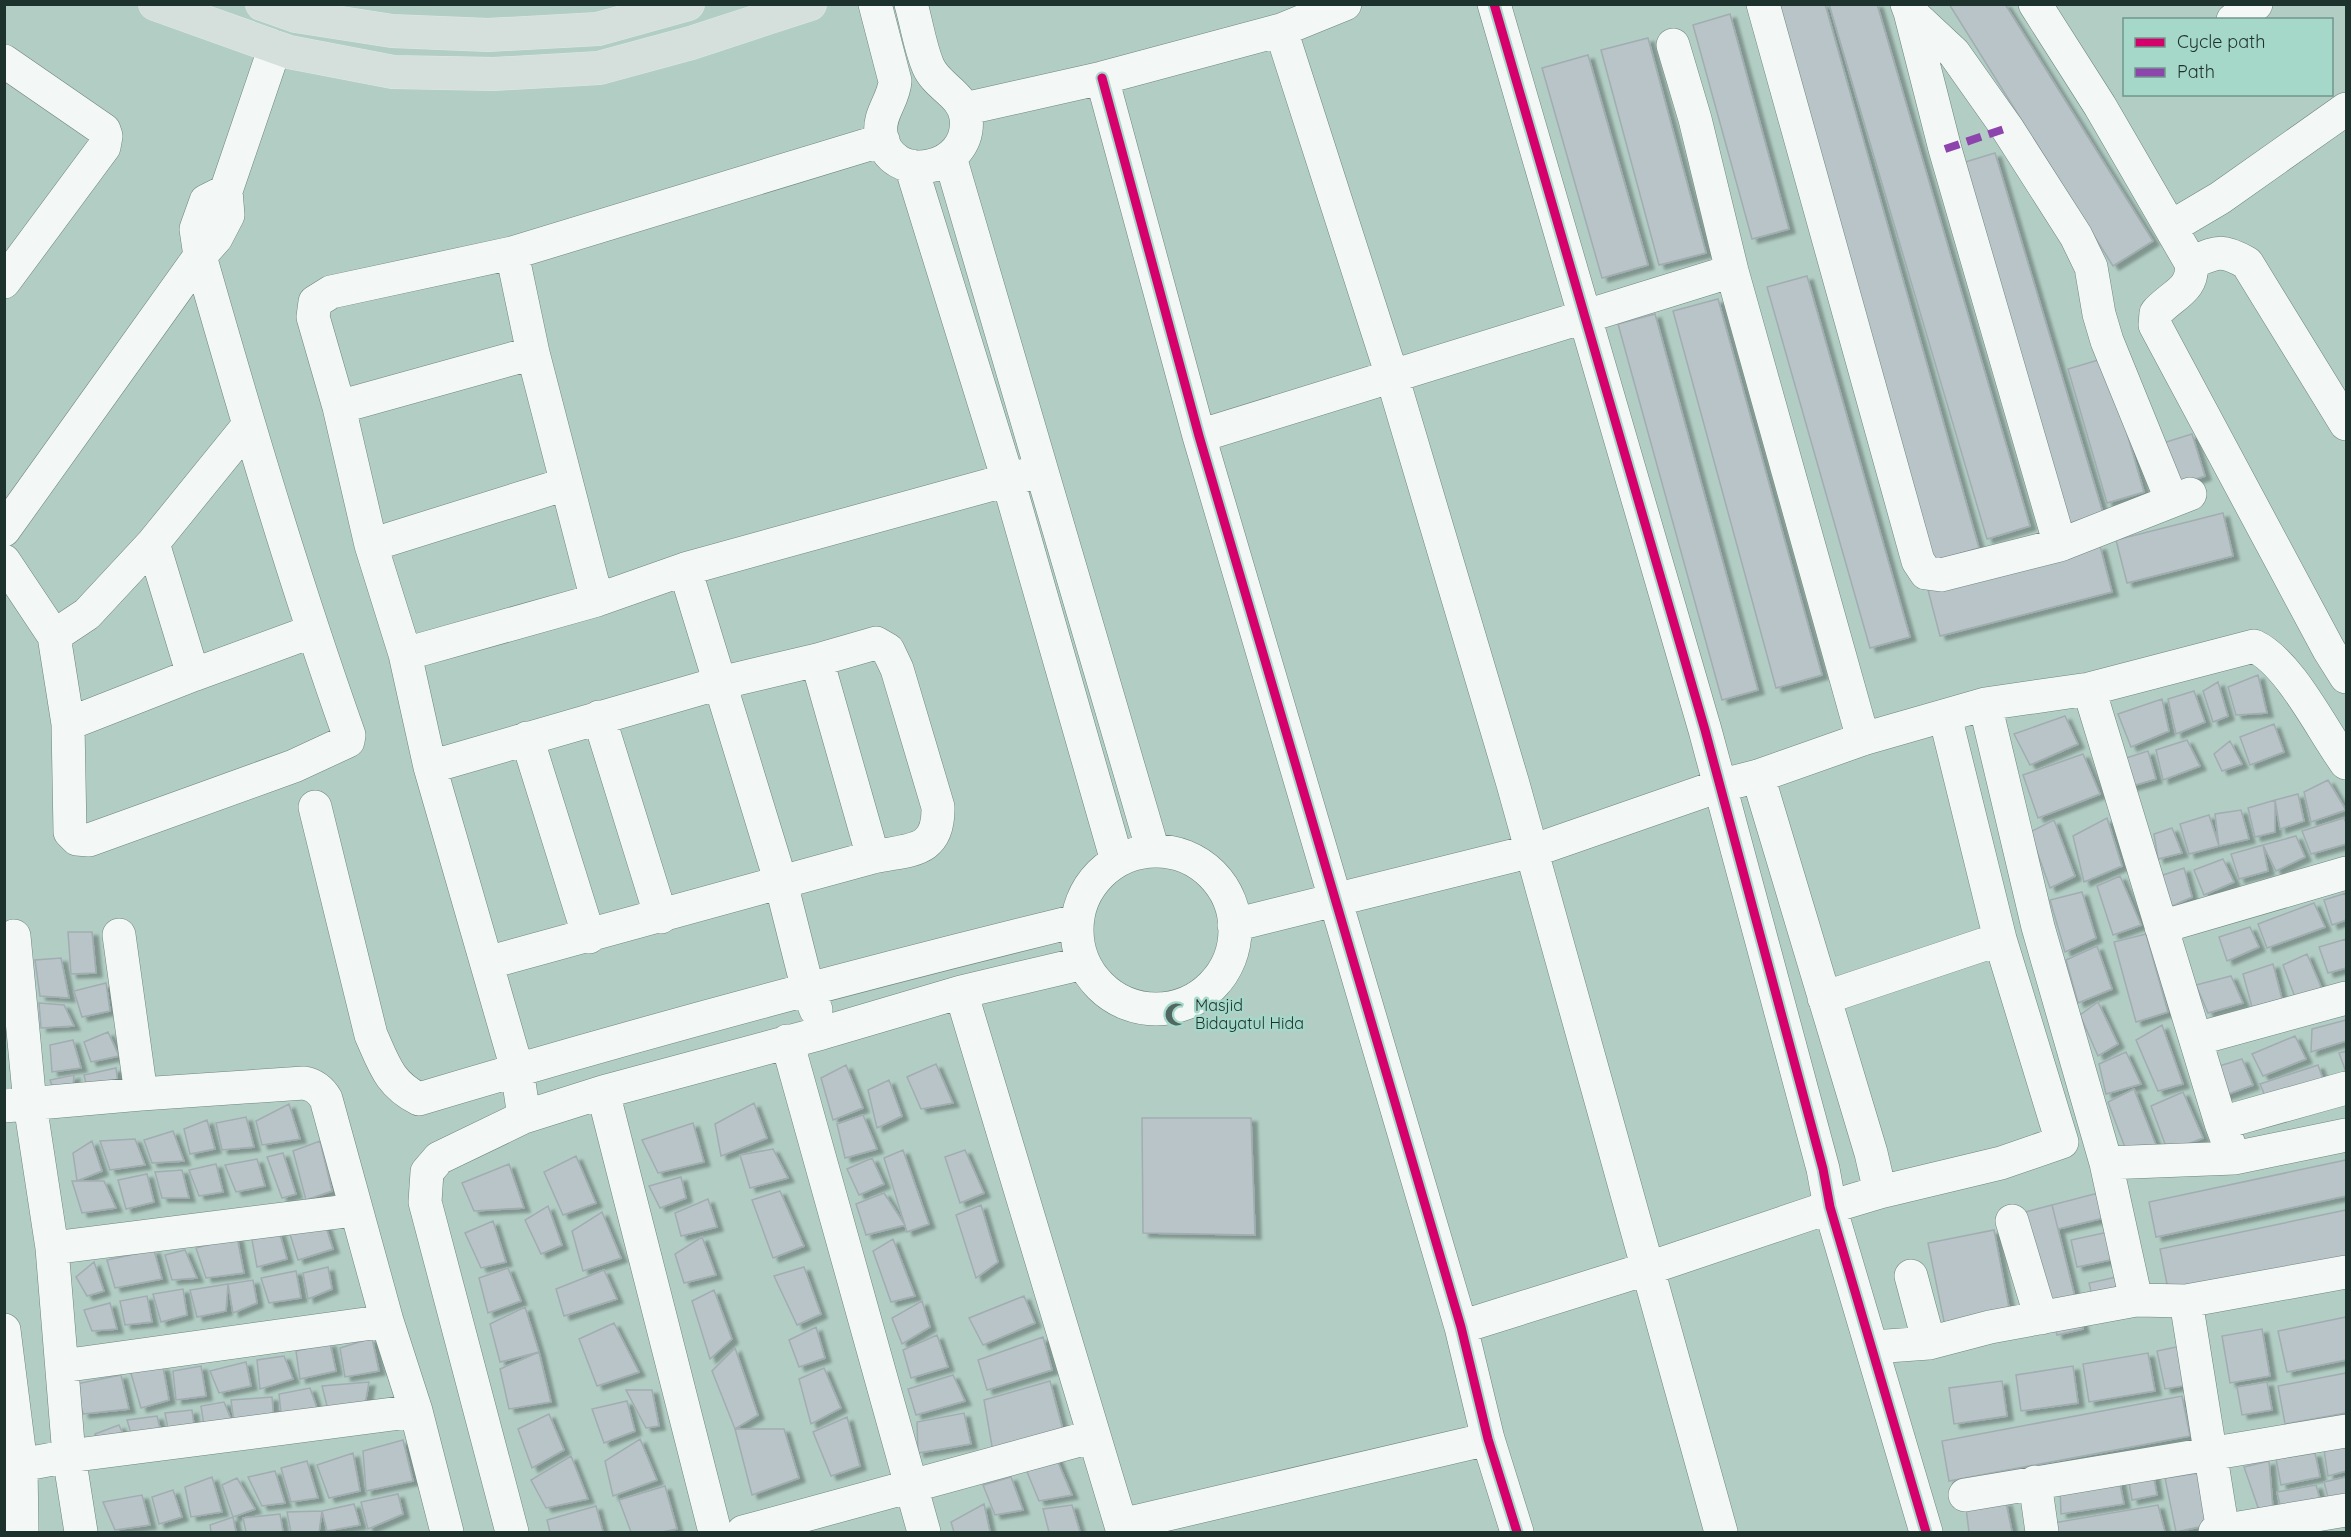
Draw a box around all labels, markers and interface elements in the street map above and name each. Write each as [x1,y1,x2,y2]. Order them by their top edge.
legend [2123,18,2333,96]
text: Cycle path [2177,30,2265,53]
text: Path [2177,60,2215,83]
place label: Masjid Bidayatul Hida [1195,995,1304,1033]
mosque icon: Masjid Bidayatul Hida [1164,1001,1190,1027]

